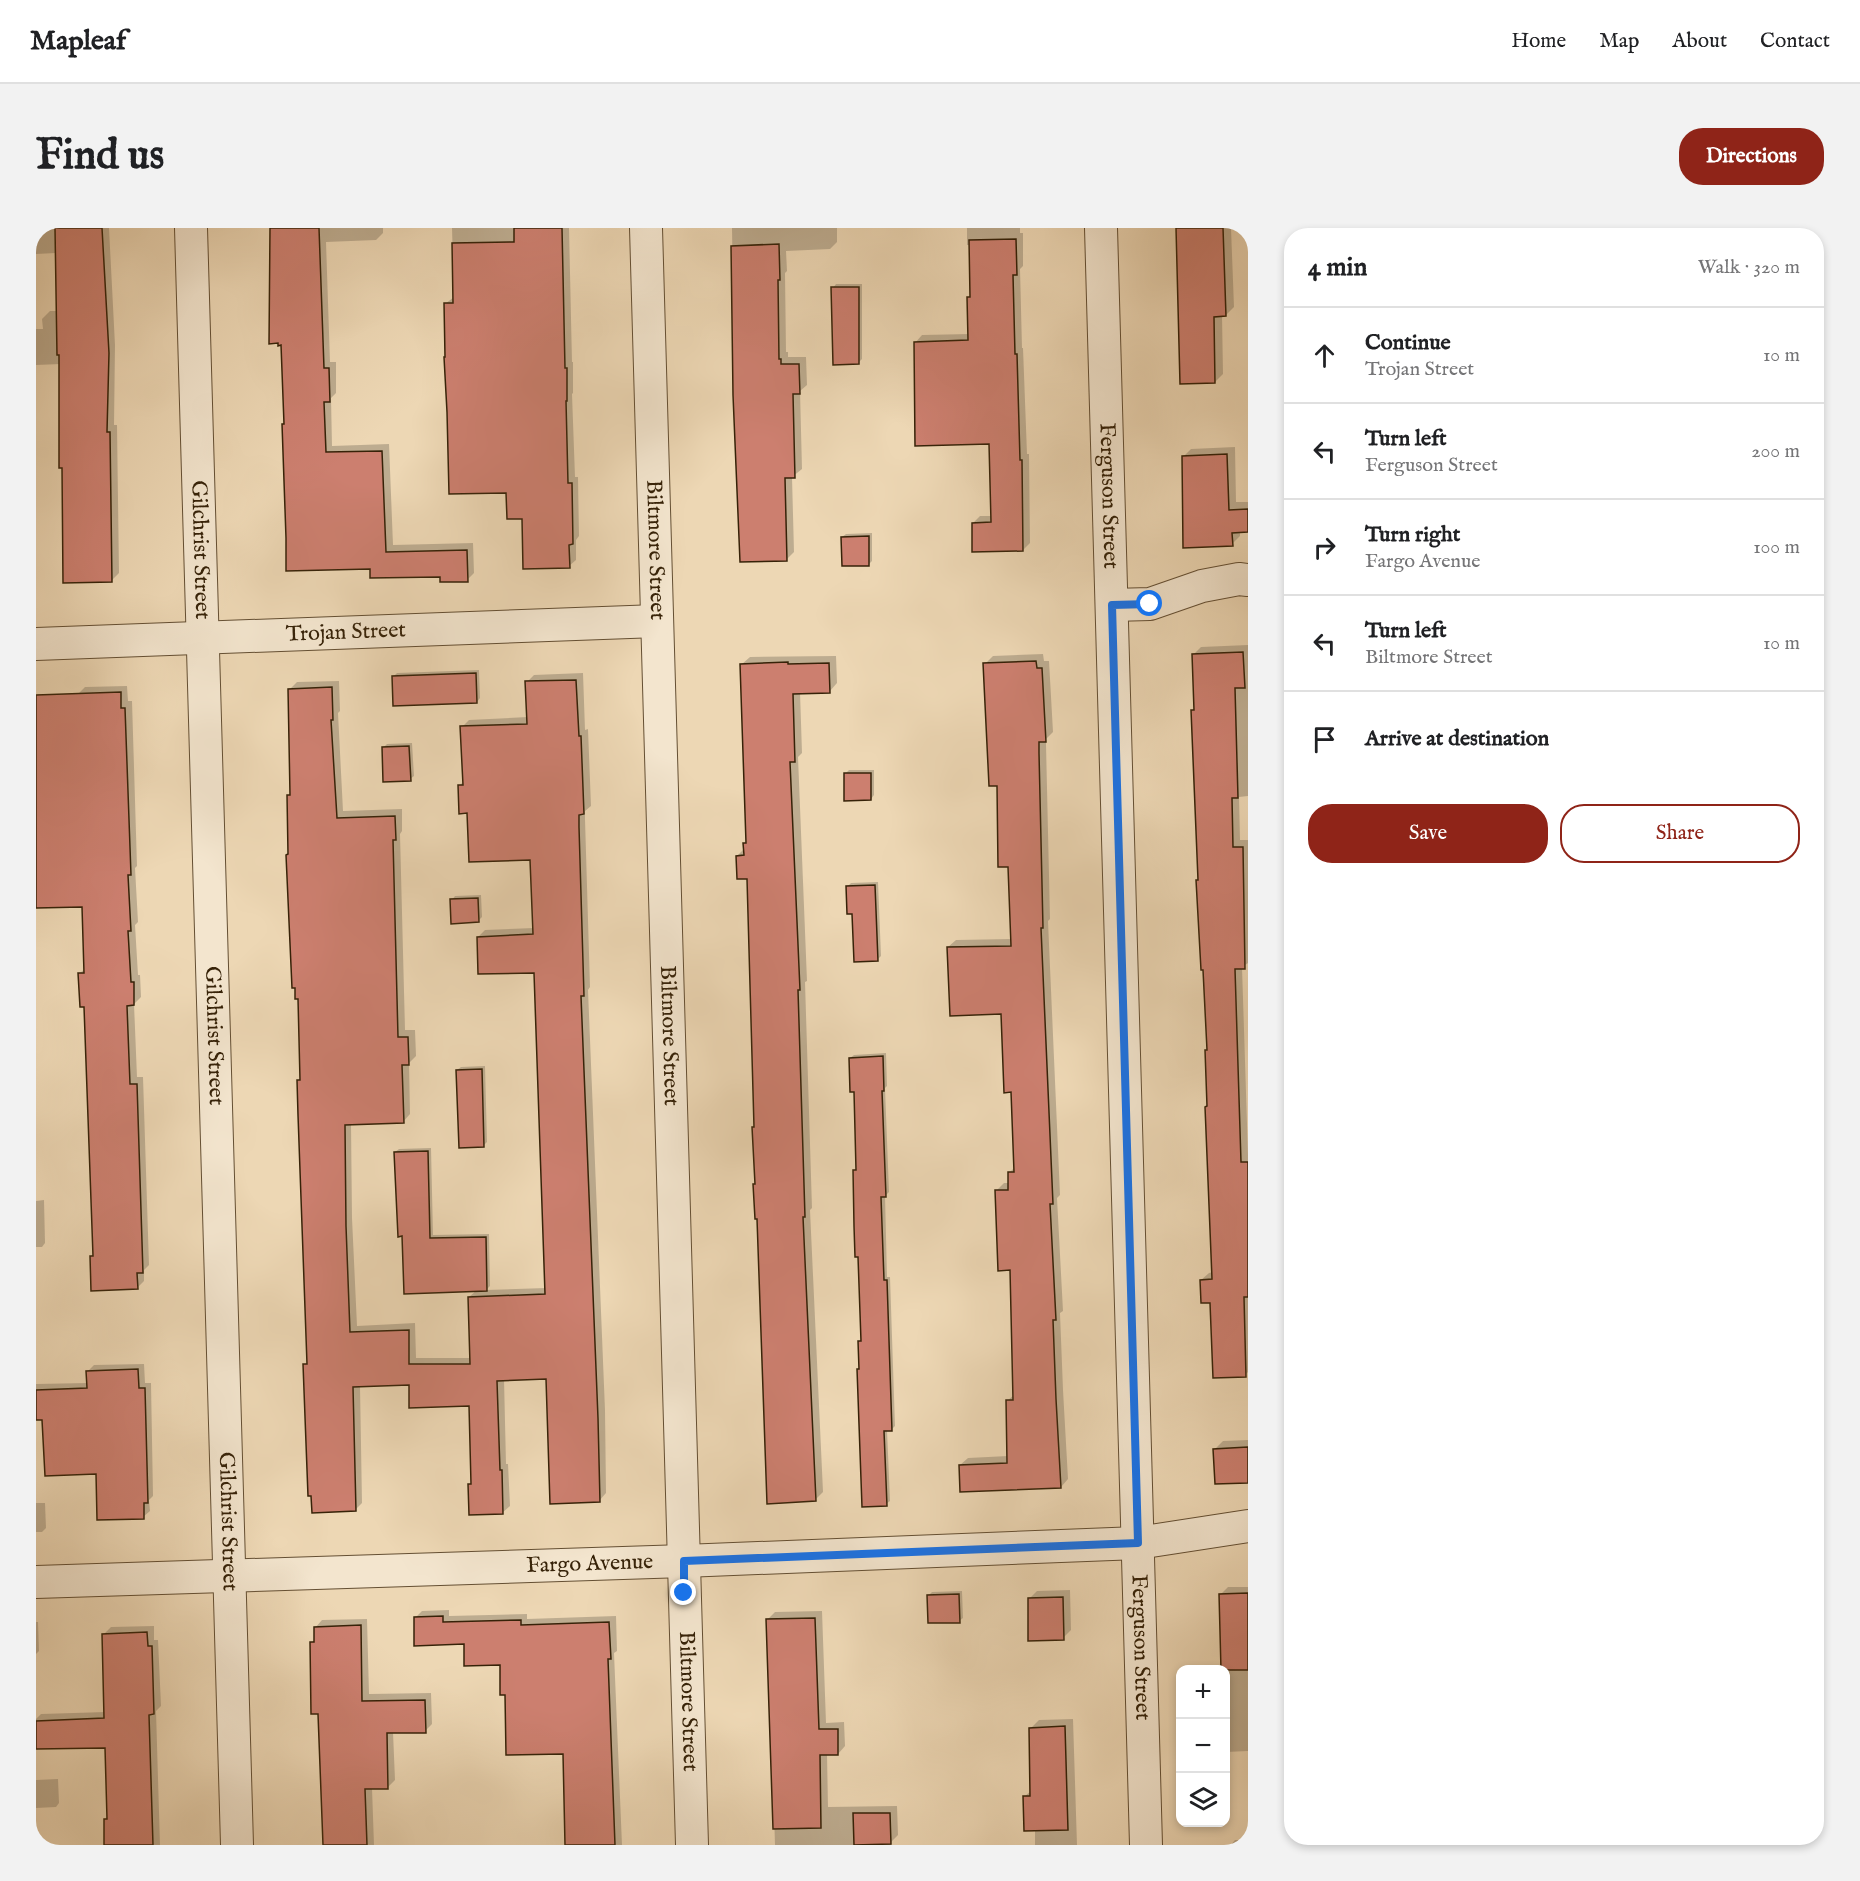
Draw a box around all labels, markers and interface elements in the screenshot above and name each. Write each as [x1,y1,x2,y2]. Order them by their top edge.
text: Mapleaf [30,24,126,59]
text: Home [1511,28,1566,55]
text: Map [1599,28,1639,55]
text: About [1672,28,1727,55]
text: Contact [1760,28,1830,55]
button: Directions [1679,128,1824,185]
text: Find us [36,130,164,183]
text: 4 min [1308,251,1367,284]
text: Walk · 320 m [1698,255,1800,280]
text: Continue [1365,329,1451,357]
icon: ahead [1308,339,1341,372]
text: 10 m [1763,343,1800,368]
text: Trojan Street [1365,357,1474,382]
street label: Ferguson Street [1092,422,1124,570]
text: Turn left [1365,425,1447,453]
icon: left [1308,435,1341,468]
text: 200 m [1751,439,1800,464]
text: Ferguson Street [1365,453,1498,478]
street label: Biltmore Street [639,479,671,621]
street label: Gilchrist Street [184,480,216,620]
text: Turn right [1365,521,1460,549]
icon: right [1308,531,1341,564]
text: 100 m [1753,535,1800,560]
text: Fargo Avenue [1365,549,1480,574]
route start [1136,590,1162,616]
street label: Trojan Street [285,616,407,649]
text: Turn left [1365,617,1447,645]
icon: left [1308,627,1341,660]
text: 10 m [1763,631,1800,656]
text: Biltmore Street [1365,645,1493,670]
icon: arrive [1308,723,1341,756]
text: Arrive at destination [1365,725,1549,753]
button: Save [1308,804,1548,863]
button: Share [1560,804,1800,863]
street label: Biltmore Street [653,965,685,1107]
street label: Gilchrist Street [198,966,230,1106]
street label: Gilchrist Street [212,1451,244,1592]
street label: Fargo Avenue [526,1548,654,1580]
street label: Ferguson Street [1124,1574,1157,1721]
route end [670,1579,696,1605]
street label: Biltmore Street [672,1631,704,1772]
map controls [1176,1665,1230,1827]
button: + [1176,1665,1230,1719]
button: − [1176,1719,1230,1773]
button: layers [1176,1773,1230,1827]

